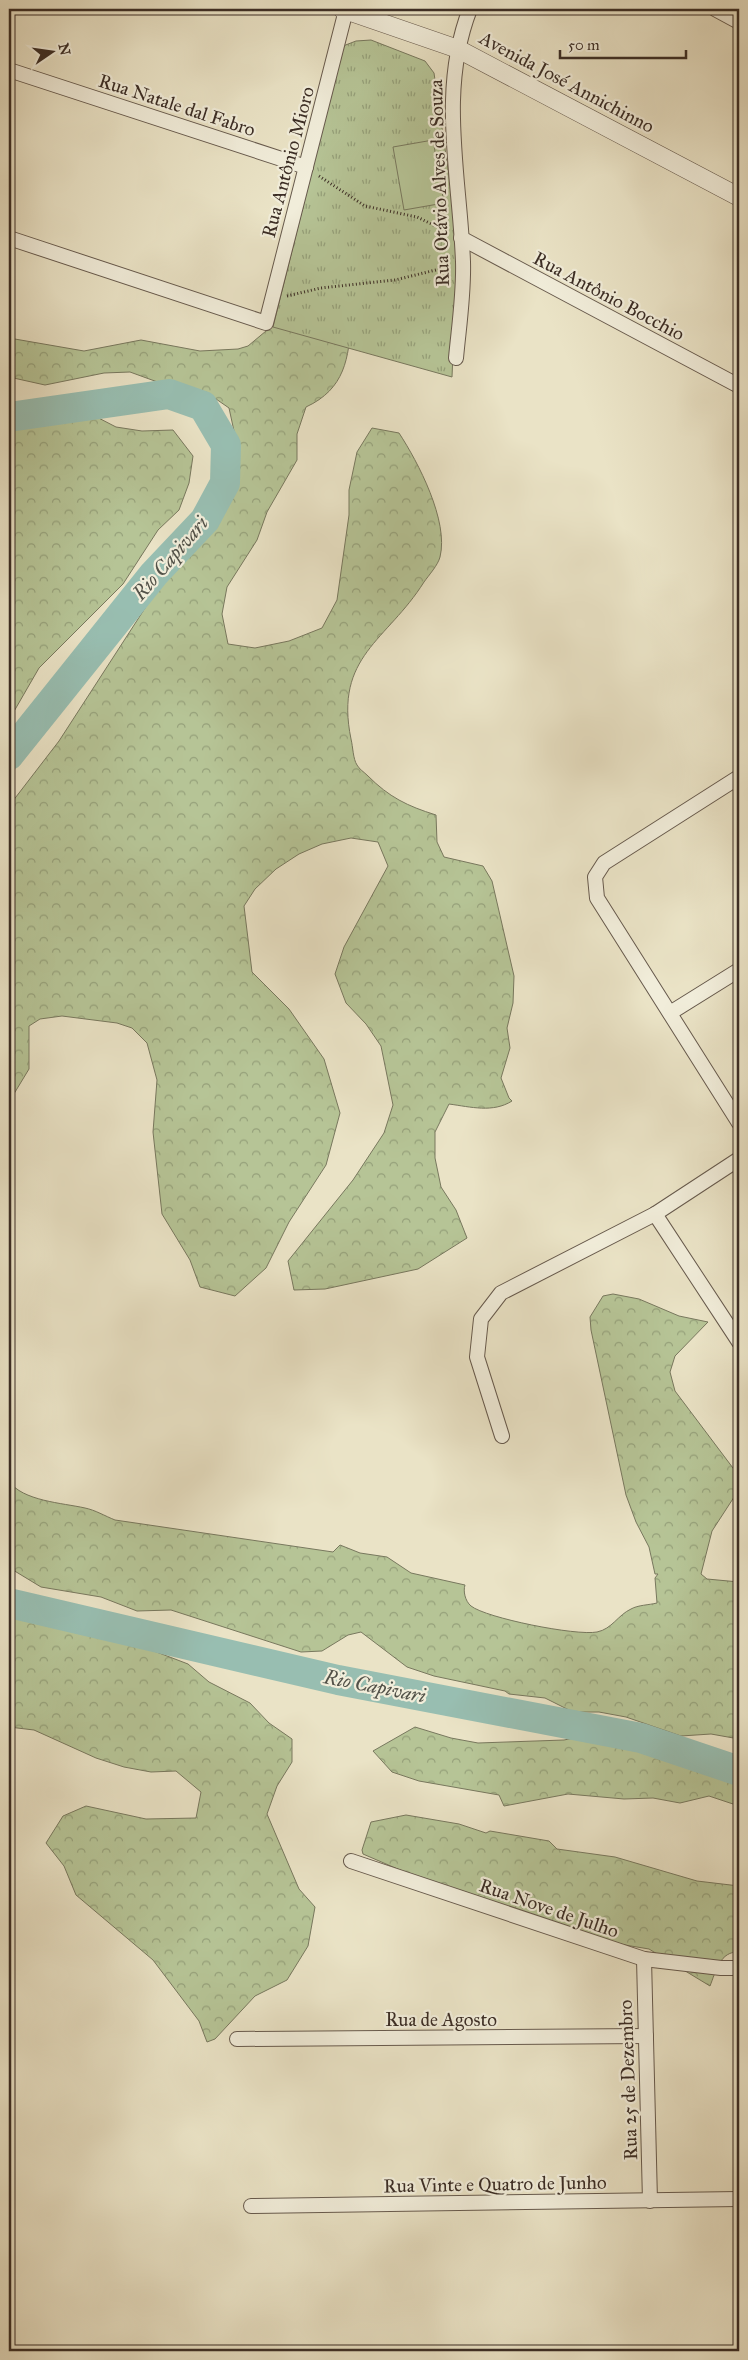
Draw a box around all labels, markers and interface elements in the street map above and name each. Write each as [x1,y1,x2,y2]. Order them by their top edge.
street label: Avenida José Annichinno [474,26,658,139]
north arrow [28,28,78,78]
scale bar [560,28,687,60]
text: 50 m [568,36,600,54]
text: N [55,41,74,57]
street label: Rua Natale dal Fabro [96,69,259,141]
street label: Rua Otávio Alves de Souza [424,78,454,287]
street label: Rua Antônio Mioro [257,84,319,240]
street label: Rua Antônio Bocchio [530,246,689,346]
water label: Rio Capivari [126,511,214,606]
water label: Rio Capivari [321,1664,428,1709]
street label: Rua Nove de Julho [476,1873,622,1944]
street label: Rua 25 de Dezembro [614,1999,642,2161]
street label: Rua de Agosto [385,2008,497,2032]
street label: Rua Vinte e Quatro de Junho [383,2171,607,2198]

